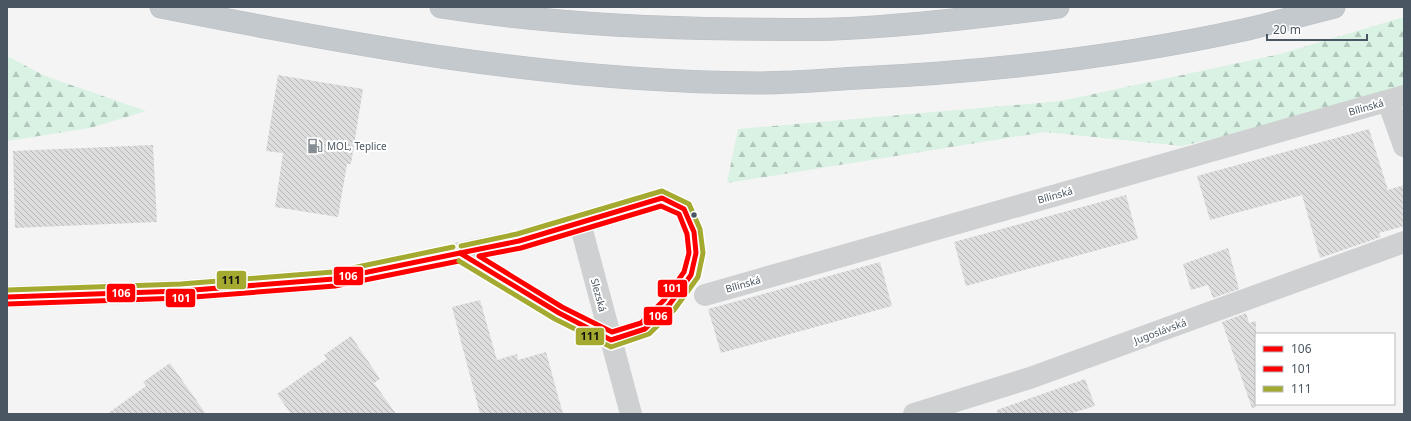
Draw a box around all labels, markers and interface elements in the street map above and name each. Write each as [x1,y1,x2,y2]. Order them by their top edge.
scale bar [1267,16,1367,42]
text: 20 m [1273,21,1301,38]
street label: Bílinská [1347,95,1385,119]
fuel station icon: MOL, Teplice [306,137,324,155]
place label: MOL, Teplice [327,139,387,153]
street label: Bílinská [1036,183,1074,207]
unlabelled marker [689,210,699,220]
line badge: 106 [333,266,364,286]
text: 106 [339,268,357,283]
line badge: 111 [216,270,247,290]
text: 111 [222,272,240,287]
street label: Bílinská [724,272,762,296]
street label: Slezská [588,277,610,313]
line badge: 101 [657,279,688,298]
text: 101 [663,280,681,295]
line badge: 106 [106,283,136,303]
text: 106 [112,285,130,300]
line badge: 101 [165,288,196,308]
text: 101 [172,290,190,305]
line badge: 106 [643,306,673,326]
text: 106 [649,308,667,323]
street label: Jugoslávská [1131,315,1188,347]
line badge: 111 [575,327,605,346]
text: 111 [581,328,599,343]
legend [1255,333,1395,405]
text: 106 [1291,340,1312,357]
text: 101 [1291,360,1312,377]
text: 111 [1291,380,1312,397]

